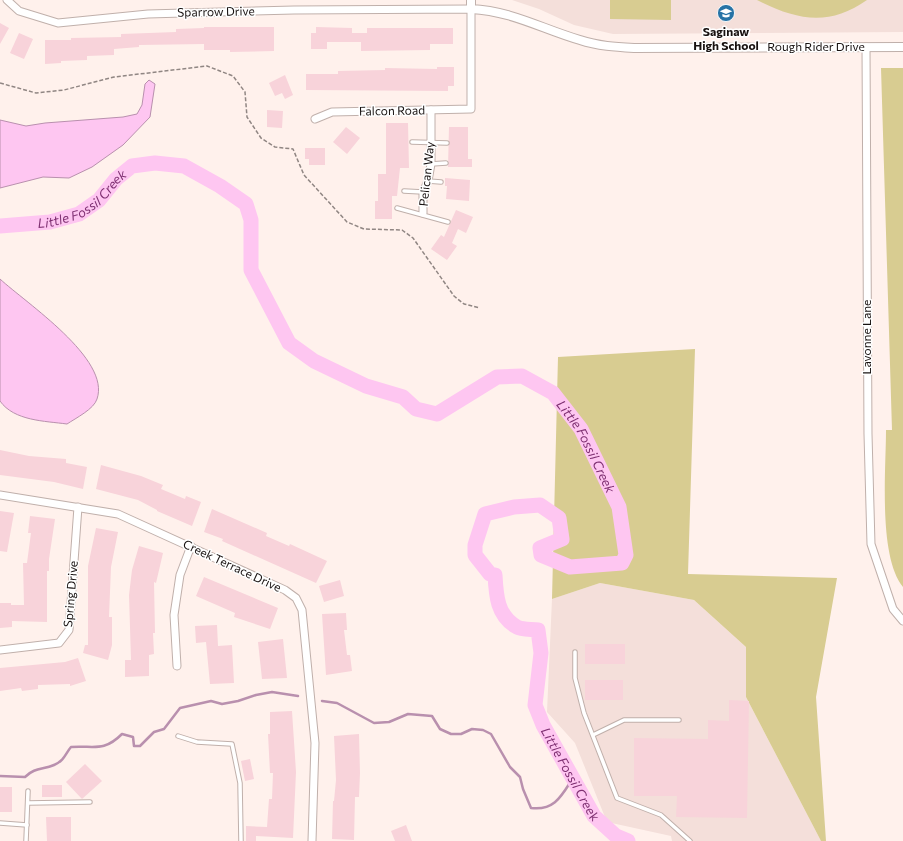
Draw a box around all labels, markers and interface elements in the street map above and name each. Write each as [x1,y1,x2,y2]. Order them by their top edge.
street label: Sparrow Drive [177,3,255,19]
school or university icon: Saginaw High School [716,3,736,23]
place label: Saginaw High School [693,24,759,52]
street label: Rough Rider Drive [767,39,865,53]
street label: Falcon Road [359,102,425,118]
street label: Pelican Way [416,141,436,207]
water label: Little Fossil Creek [37,165,130,231]
street label: Lavonne Lane [859,300,873,374]
water label: Little Fossil Creek [553,397,619,496]
street label: Creek Terrace Drive [181,536,284,594]
street label: Spring Drive [60,560,80,628]
water label: Little Fossil Creek [538,724,603,825]

